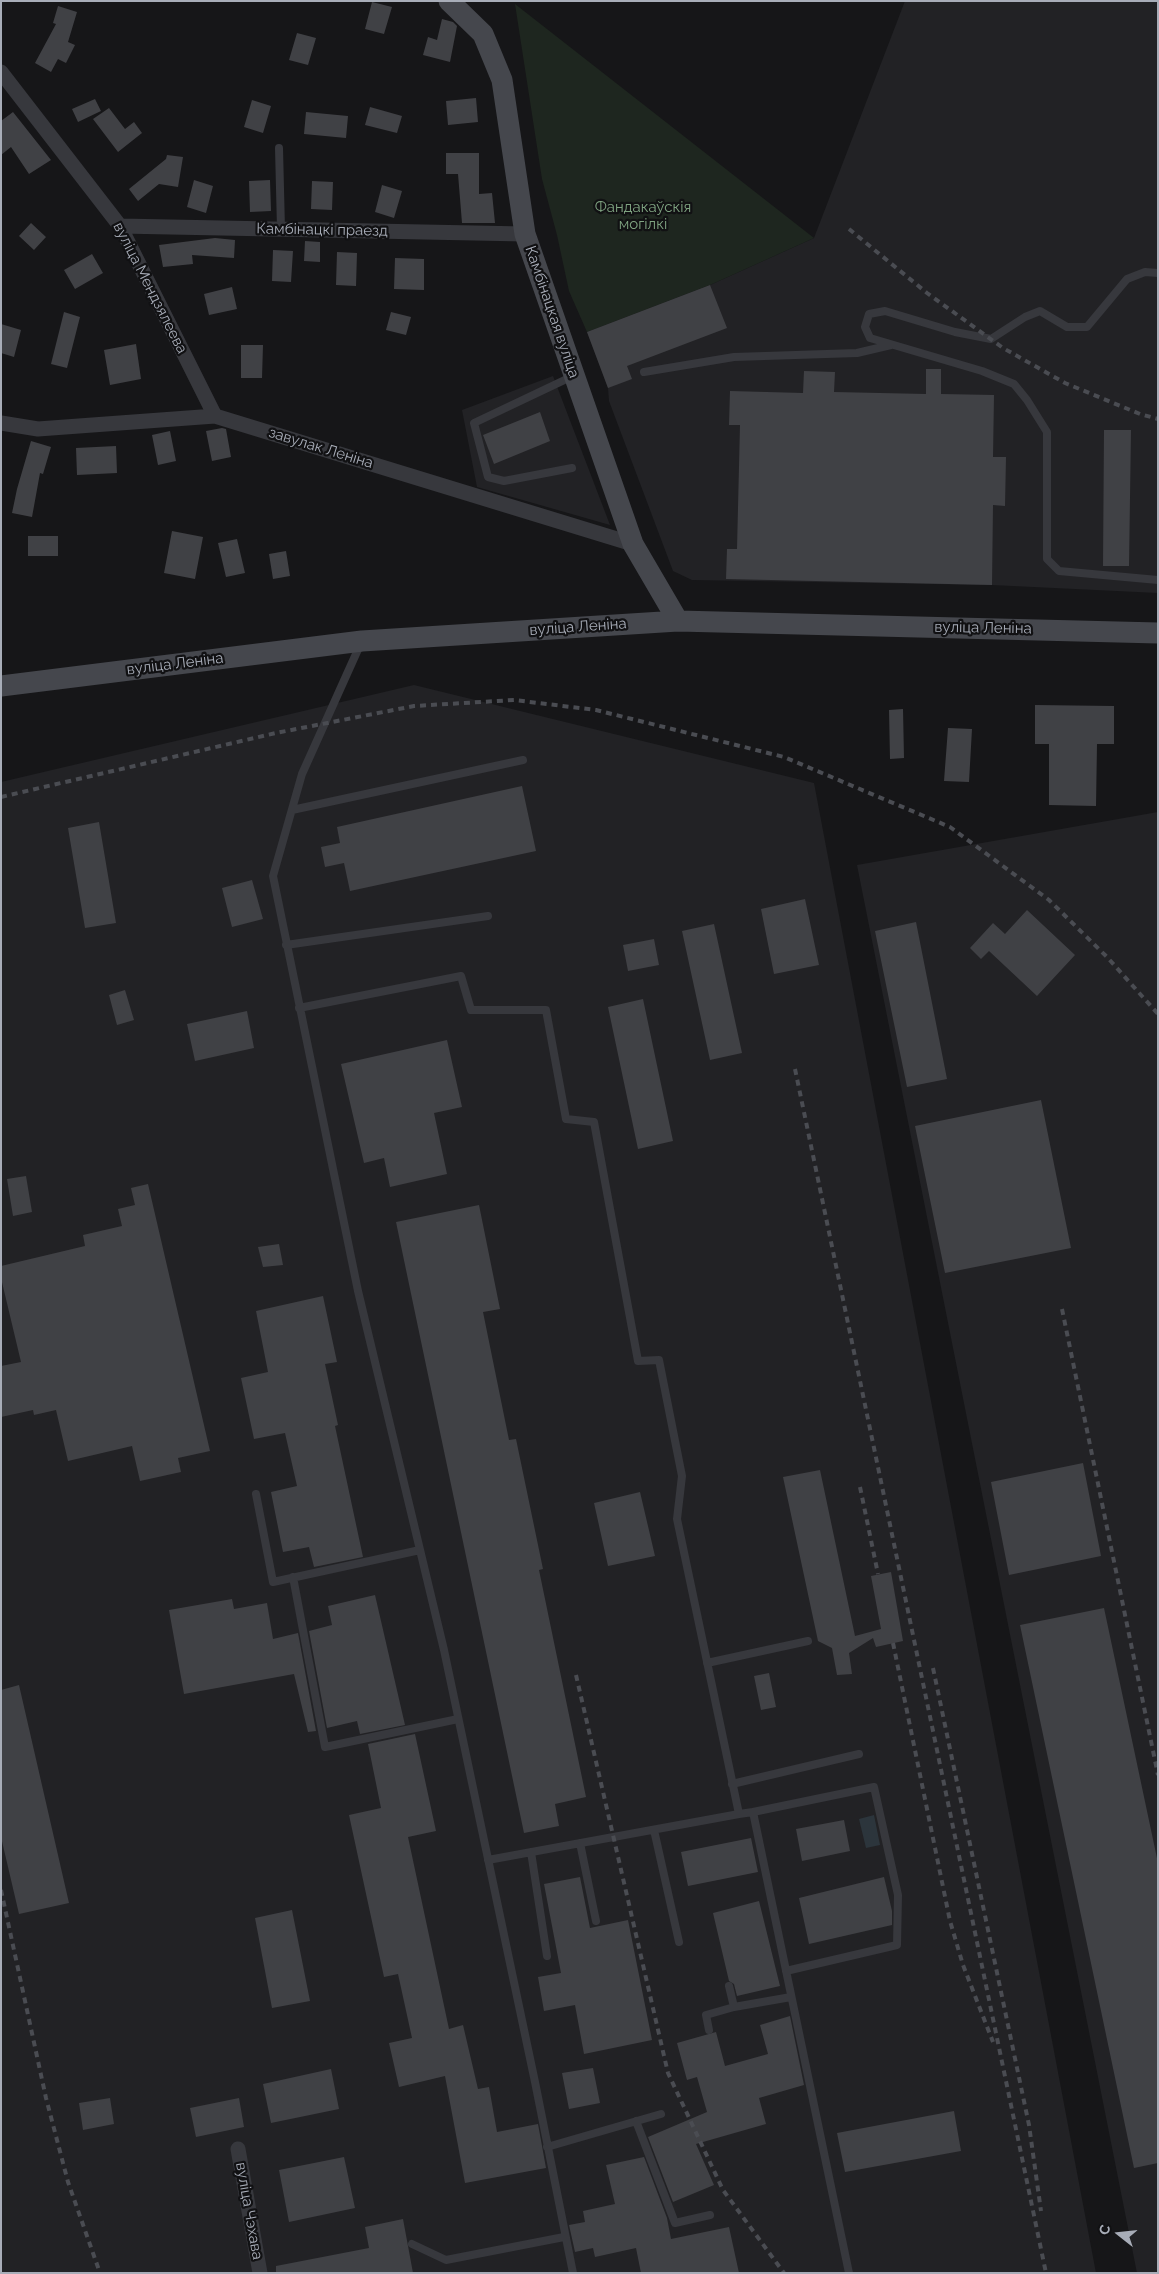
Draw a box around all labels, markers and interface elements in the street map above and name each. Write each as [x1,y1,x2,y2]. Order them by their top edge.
park label: Фандакаўскія могілкі [595,198,691,233]
street label: вуліца Мендзялеева [109,219,191,357]
street label: Камбінацкі праезд [256,220,388,240]
street label: Камбінацкая вуліца [521,244,583,380]
street label: завулак Леніна [267,424,375,472]
street label: вуліца Леніна [529,615,627,639]
street label: вуліца Леніна [934,618,1032,638]
street label: вуліца Леніна [126,649,224,679]
street label: вуліца Чэхава [232,2161,266,2261]
north arrow [1094,2209,1144,2259]
text: С [1096,2223,1114,2237]

